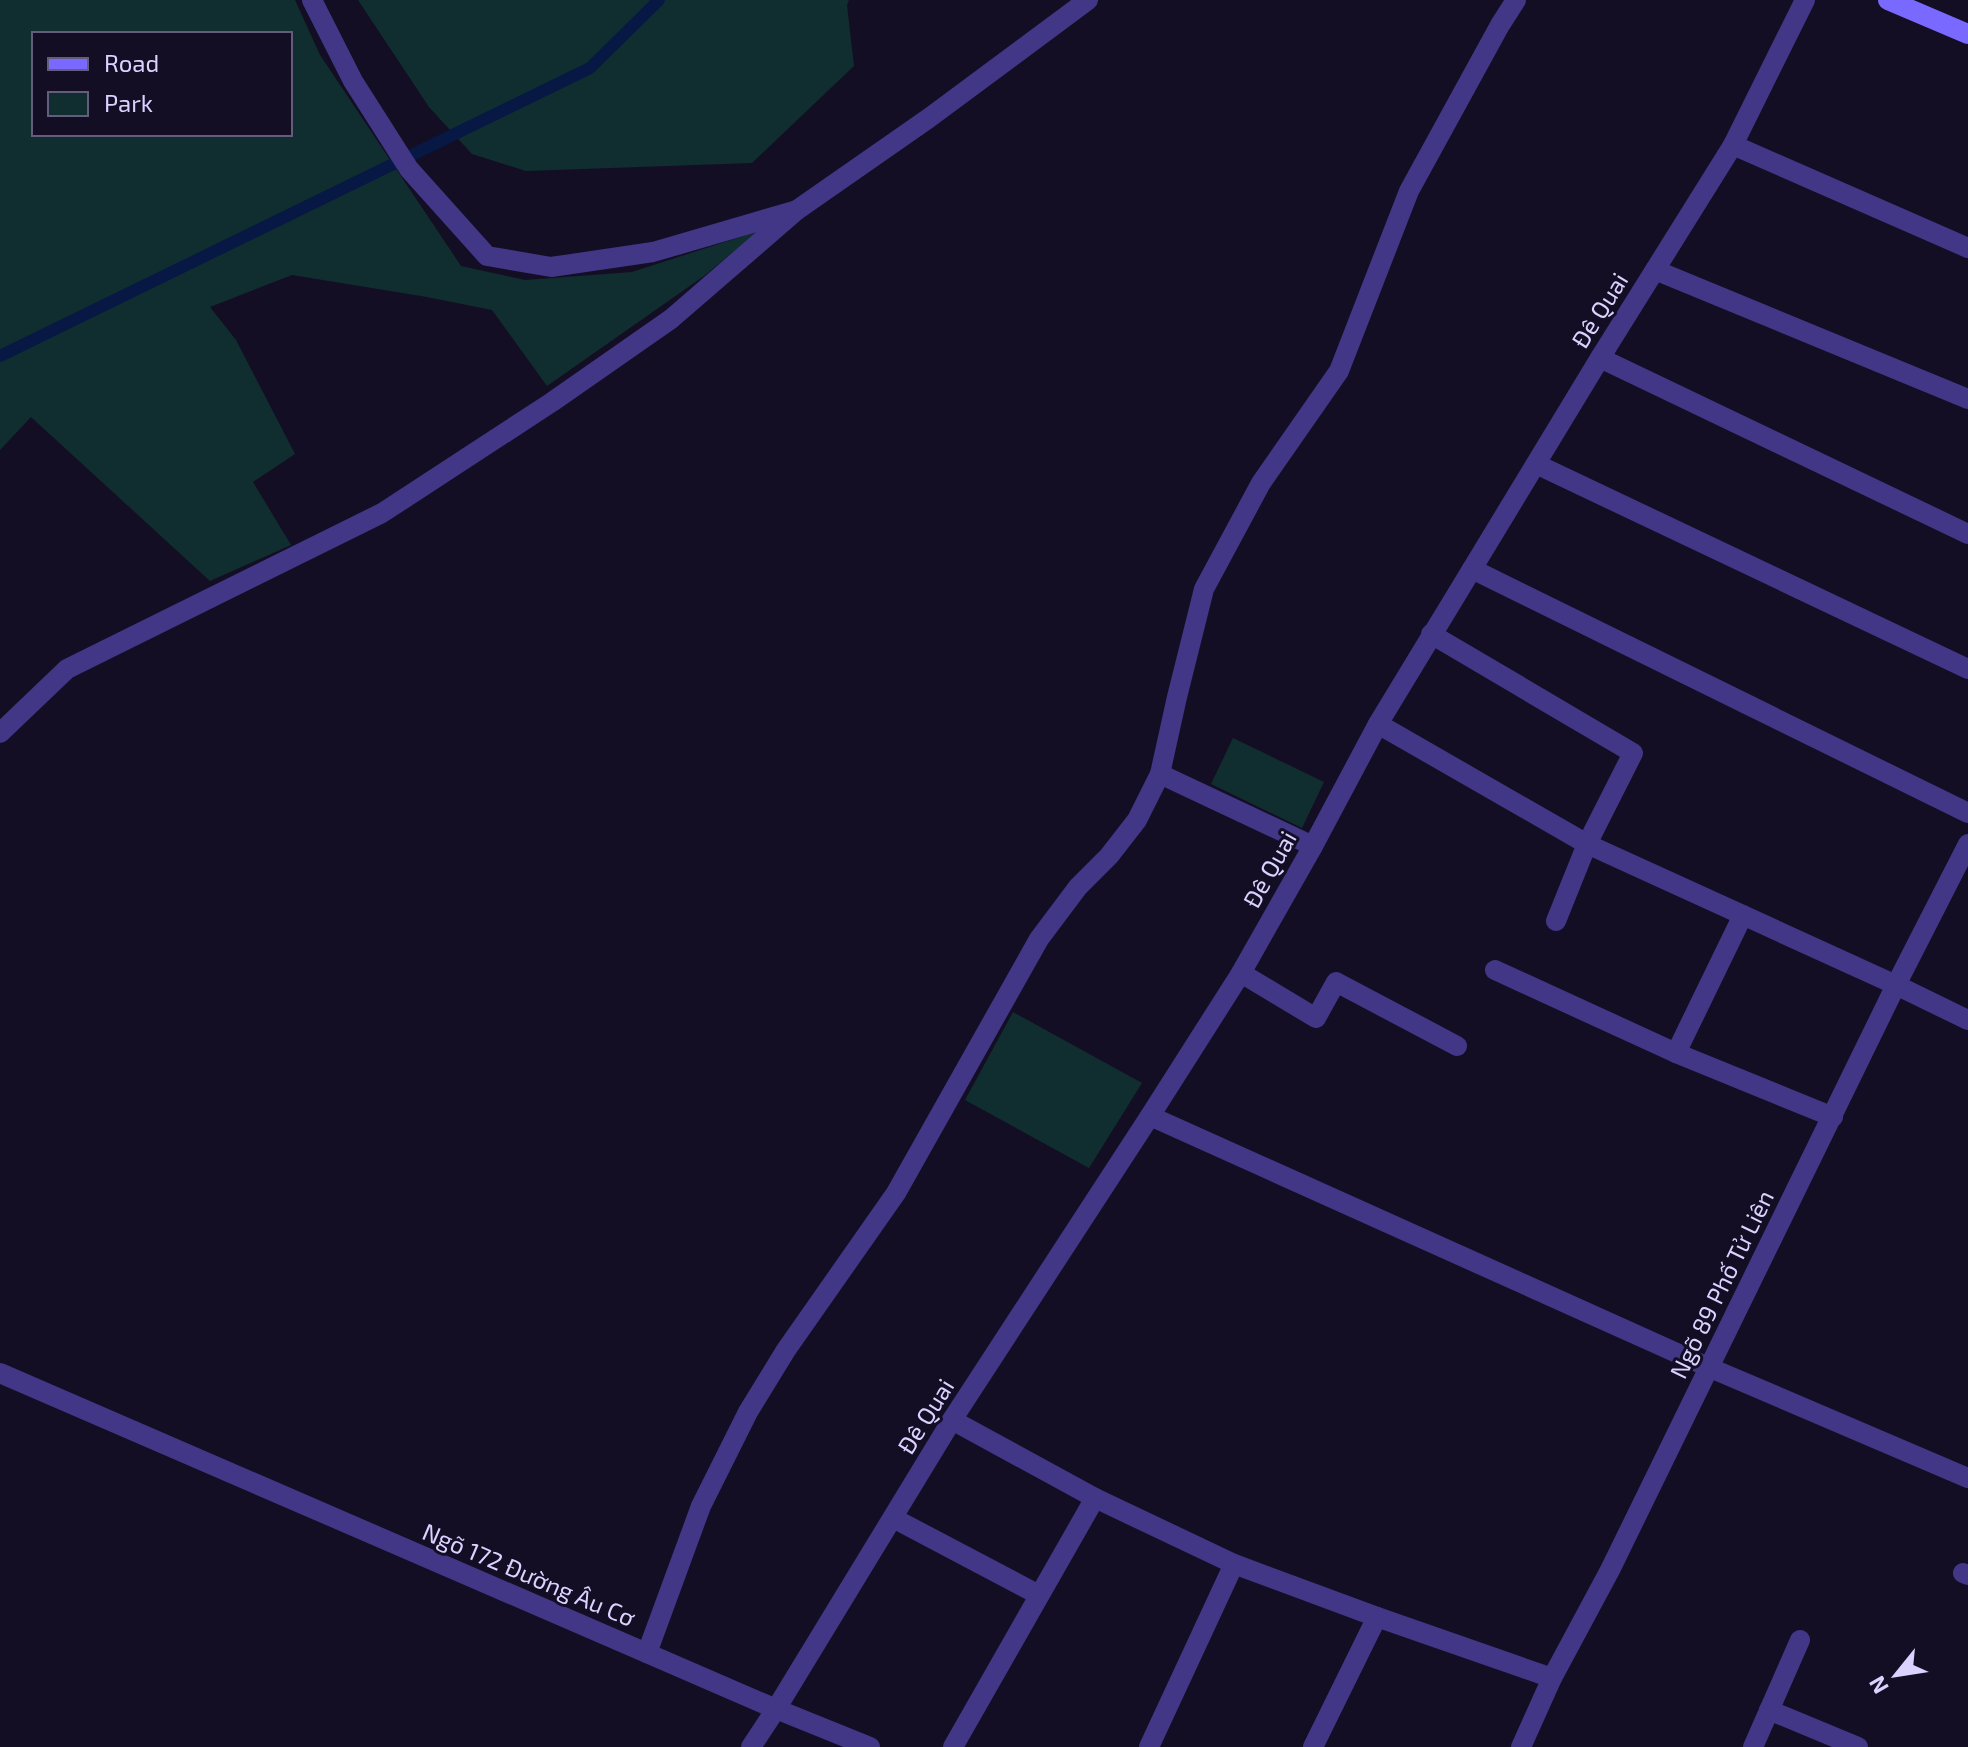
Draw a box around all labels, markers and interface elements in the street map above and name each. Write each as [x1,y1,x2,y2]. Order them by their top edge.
legend [32,32,292,136]
text: Road [104,48,159,77]
text: Park [104,88,153,117]
street label: Đê Quai [1565,267,1633,353]
street label: Đê Quai [1236,826,1302,912]
street label: Ngõ 89 Phố Tử Liên [1663,1185,1779,1383]
street label: Đê Quai [891,1373,959,1459]
street label: Ngõ 172 Đường Âu Cơ [418,1516,641,1632]
north arrow [1856,1635,1936,1715]
text: N [1863,1672,1893,1699]

